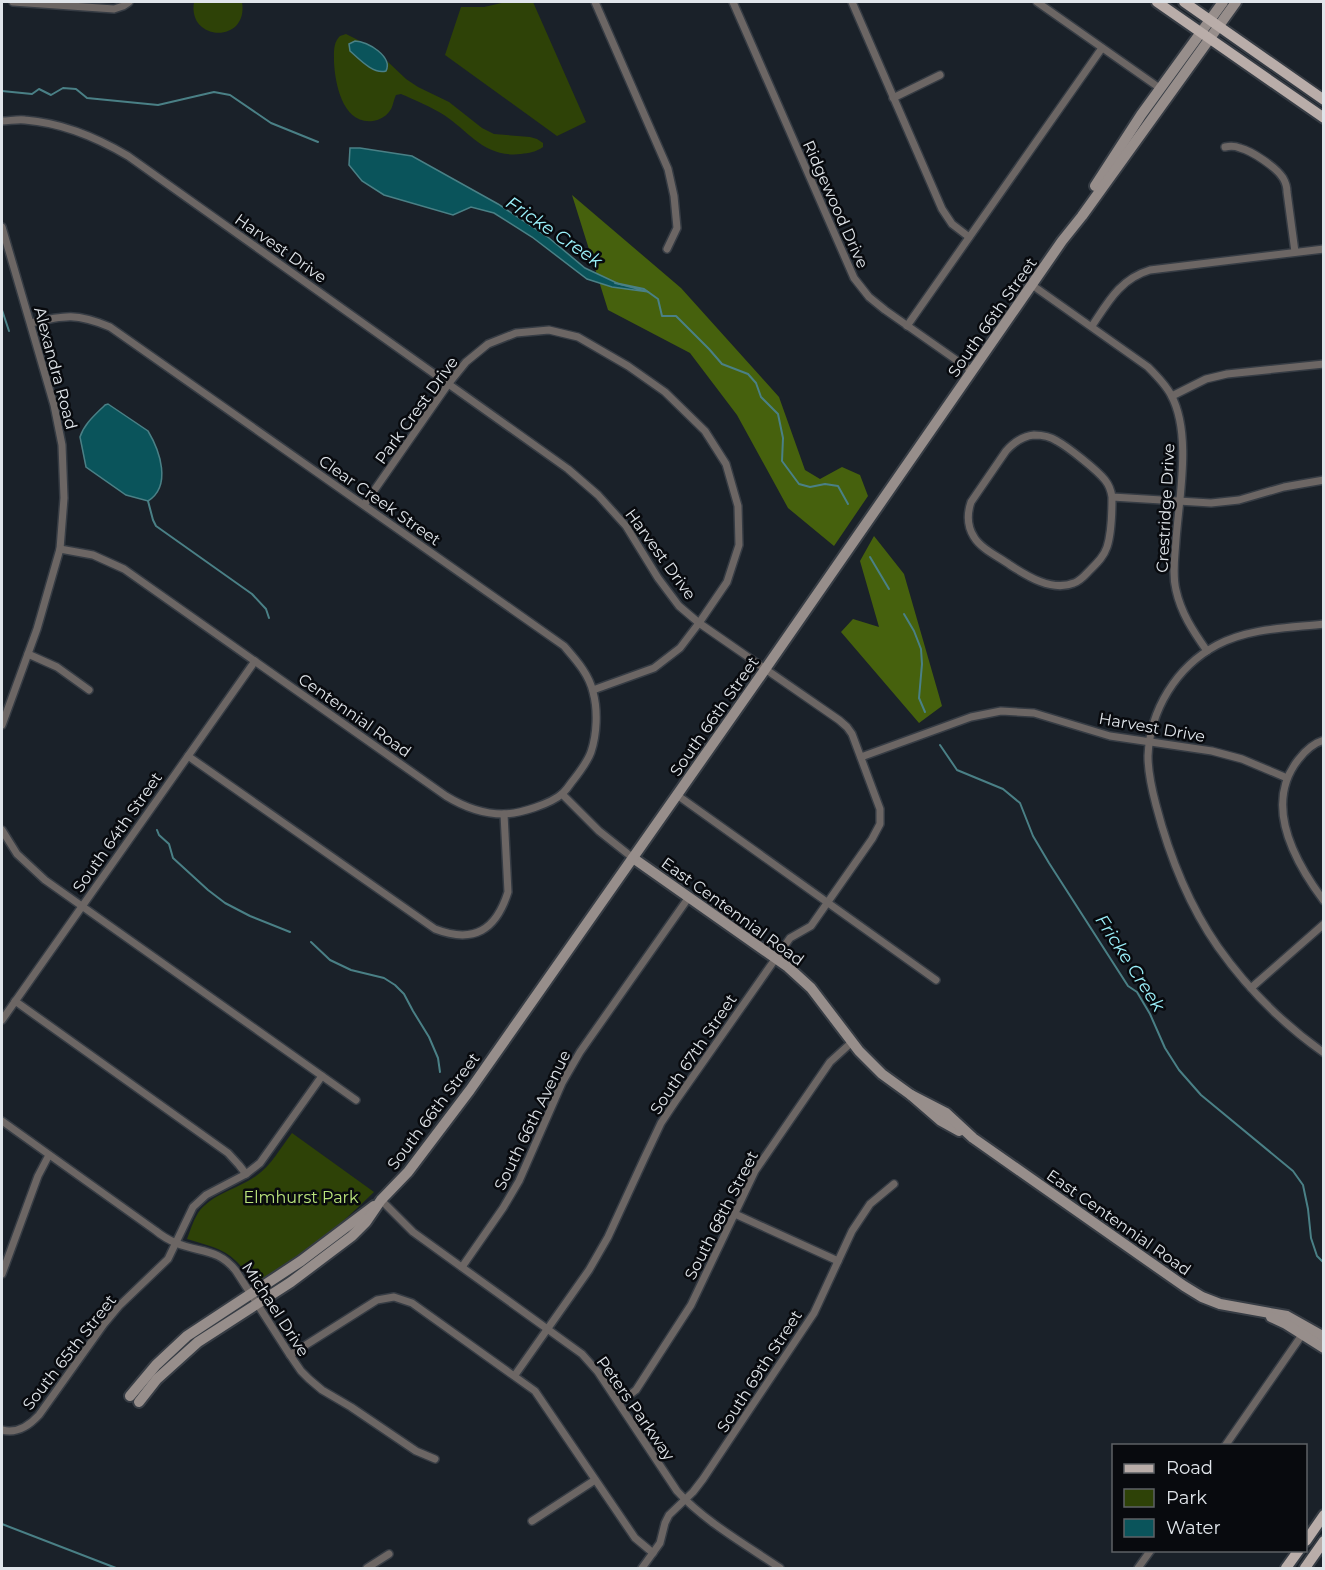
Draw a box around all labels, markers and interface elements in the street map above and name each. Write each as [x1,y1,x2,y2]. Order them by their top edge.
street label: Ridgewood Drive [799,137,872,271]
water label: Fricke Creek [502,192,607,273]
street label: Harvest Drive [231,210,330,287]
street label: South 66th Street [944,253,1041,381]
street label: Alexandra Road [30,305,81,431]
street label: Park Crest Drive [371,353,462,468]
street label: Crestridge Drive [1153,443,1178,573]
street label: Clear Creek Street [315,451,445,550]
street label: Harvest Drive [621,505,700,603]
street label: South 66th Street [666,652,763,780]
street label: Centennial Road [295,669,415,761]
street label: Harvest Drive [1097,709,1207,746]
street label: South 64th Street [69,768,166,896]
street label: East Centennial Road [658,853,808,970]
water label: Fricke Creek [1090,910,1170,1017]
street label: South 67th Street [646,990,741,1118]
street label: South 66th Avenue [490,1047,575,1193]
street label: South 66th Street [383,1049,484,1174]
street label: South 68th Street [681,1147,762,1283]
street label: East Centennial Road [1043,1165,1194,1279]
park label: Elmhurst Park [244,1188,359,1207]
street label: Michael Drive [238,1258,313,1360]
street label: South 65th Street [19,1291,121,1414]
street label: South 69th Street [713,1306,806,1436]
street label: Peters Parkway [593,1353,679,1464]
legend [1112,1444,1307,1552]
text: Road [1166,1457,1213,1479]
text: Park [1166,1487,1207,1509]
text: Water [1166,1517,1221,1539]

